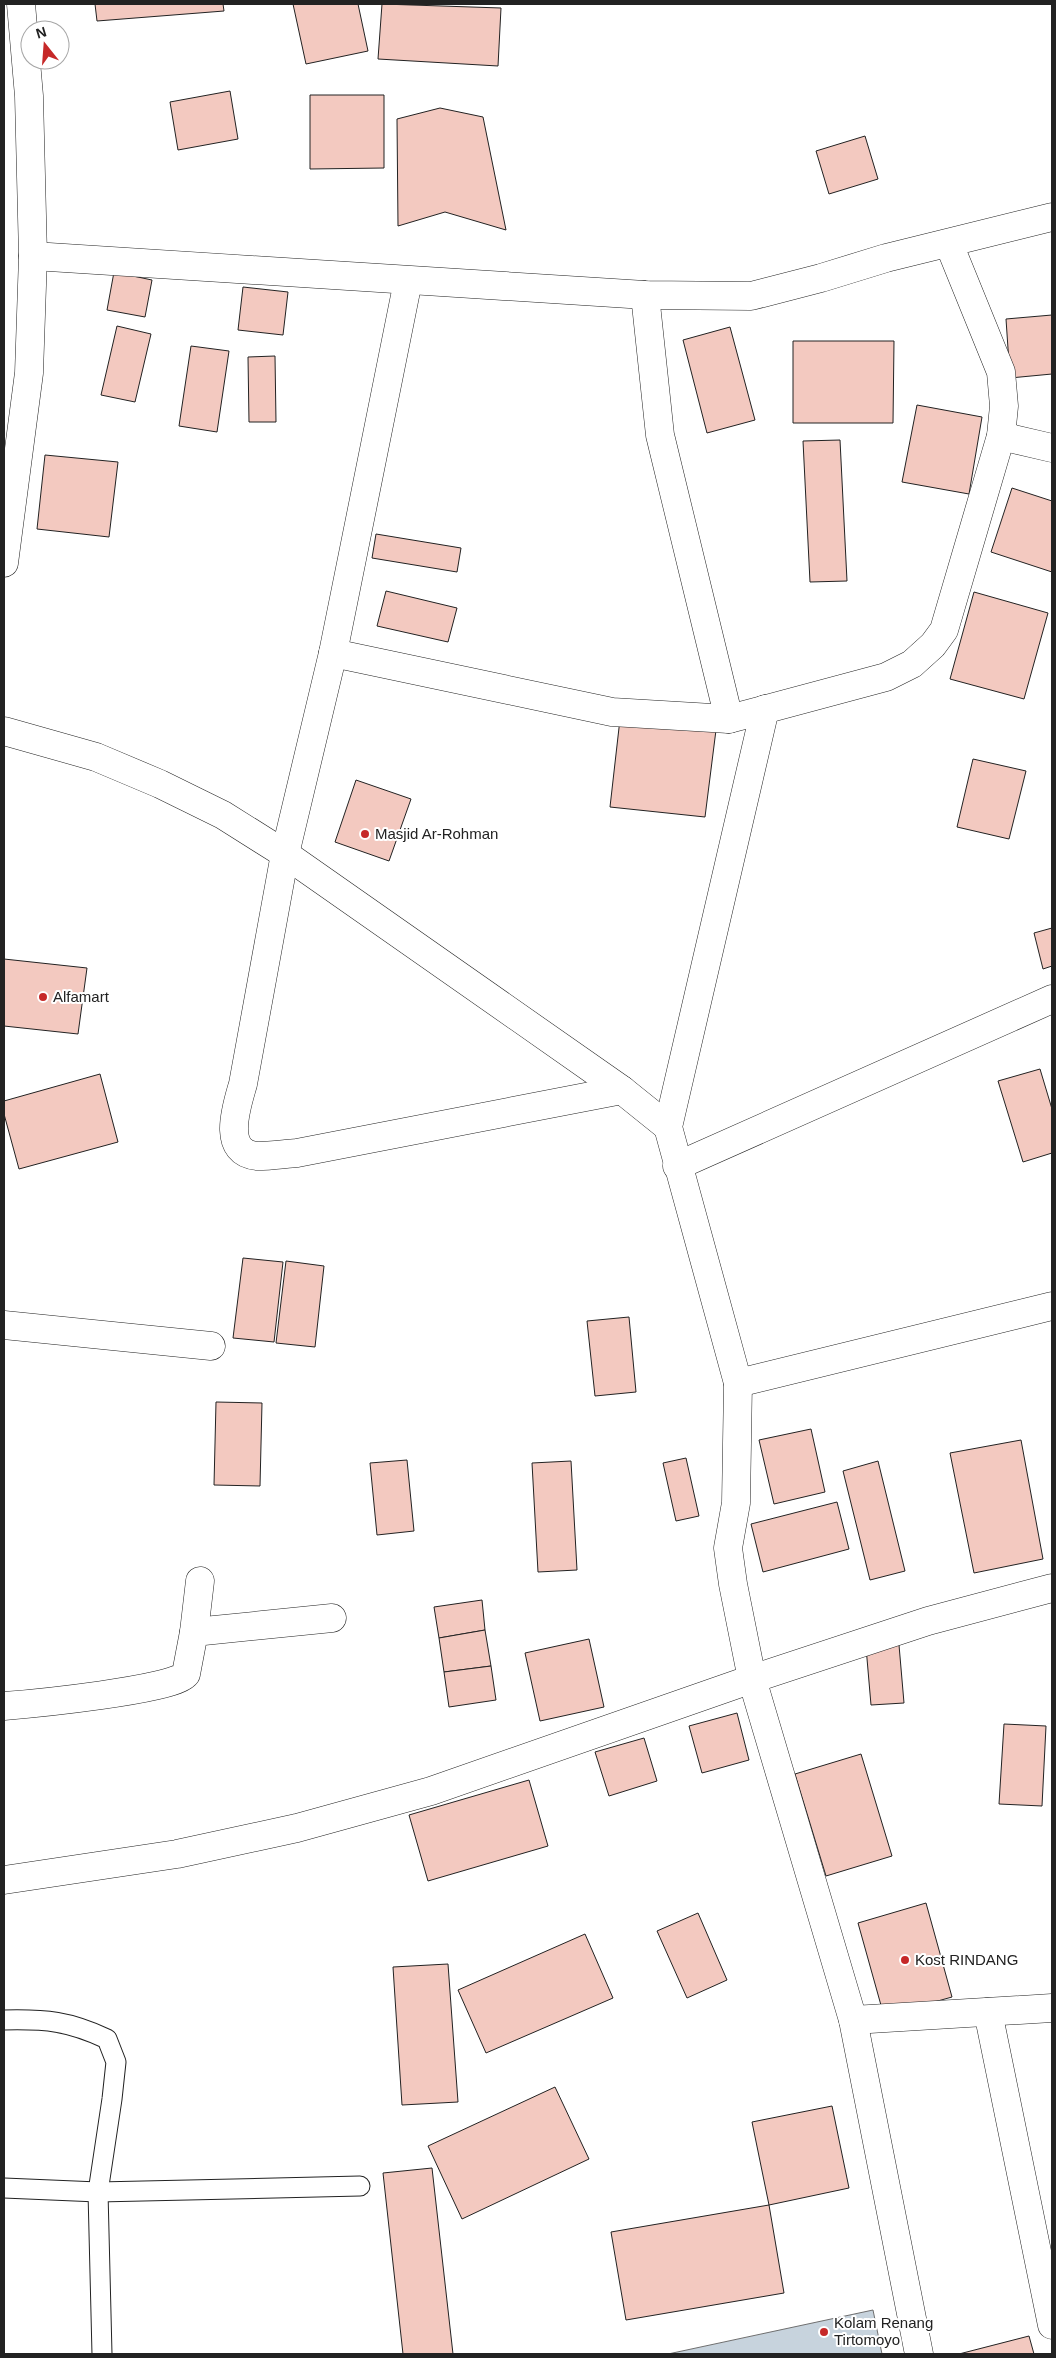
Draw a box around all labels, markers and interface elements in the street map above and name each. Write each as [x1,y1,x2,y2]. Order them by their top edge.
north arrow [20,20,70,70]
text: N [34,23,48,42]
place label: Masjid Ar-Rohman [375,825,498,842]
marker: Masjid Ar-Rohman [359,828,371,840]
place label: Alfamart [53,988,110,1005]
marker: Alfamart [37,991,49,1003]
place label: Kost RINDANG [915,1951,1018,1968]
marker: Kost RINDANG [899,1954,911,1966]
place label: Kolam Renang Tirtomoyo [834,2314,933,2348]
marker: Kolam Renang Tirtomoyo [818,2326,830,2338]

